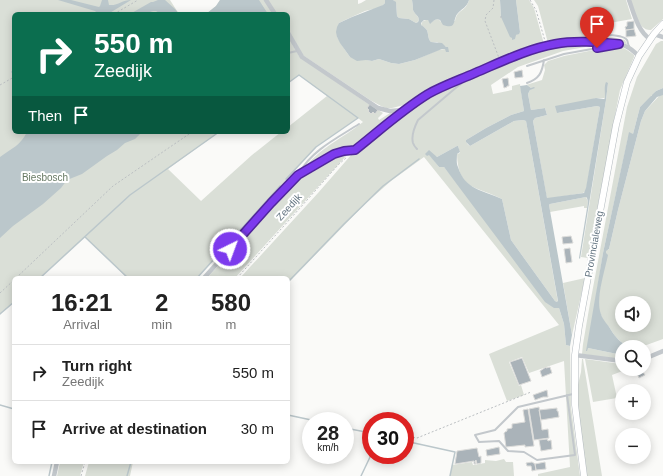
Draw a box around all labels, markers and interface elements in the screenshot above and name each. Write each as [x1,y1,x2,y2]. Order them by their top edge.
pin [580,7.0,614,48]
icon: arrive [586,13,608,35]
icon: right [28,28,80,80]
text: 550 m [94,28,173,59]
text: Zeedijk [94,61,152,81]
icon: arrive [70,104,92,126]
text: Then [28,107,62,124]
park label: Biesbosch [22,172,68,183]
street label: Zeedijk [274,191,305,223]
street label: Provincialeweg [583,210,605,278]
position arrow [209,228,251,270]
text: 16:21 [51,289,112,316]
text: 2 [155,289,168,316]
text: 580 [211,289,251,316]
map controls [615,296,651,464]
button: sound [615,296,651,332]
text: Arrival [63,317,100,332]
text: min [151,317,172,332]
text: m [226,317,236,332]
button: search [615,340,651,376]
text: Turn right [62,357,132,374]
icon: right [28,362,50,384]
text: 550 m [232,364,274,381]
text: Zeedijk [62,374,104,389]
button: + [615,384,651,420]
speed limit sign: 30 [362,412,414,464]
icon: arrive [28,418,50,440]
text: Arrive at destination [62,420,207,437]
text: 30 m [241,420,274,437]
text: 28 [317,422,339,444]
button: − [615,428,651,464]
text: km/h [317,442,339,453]

